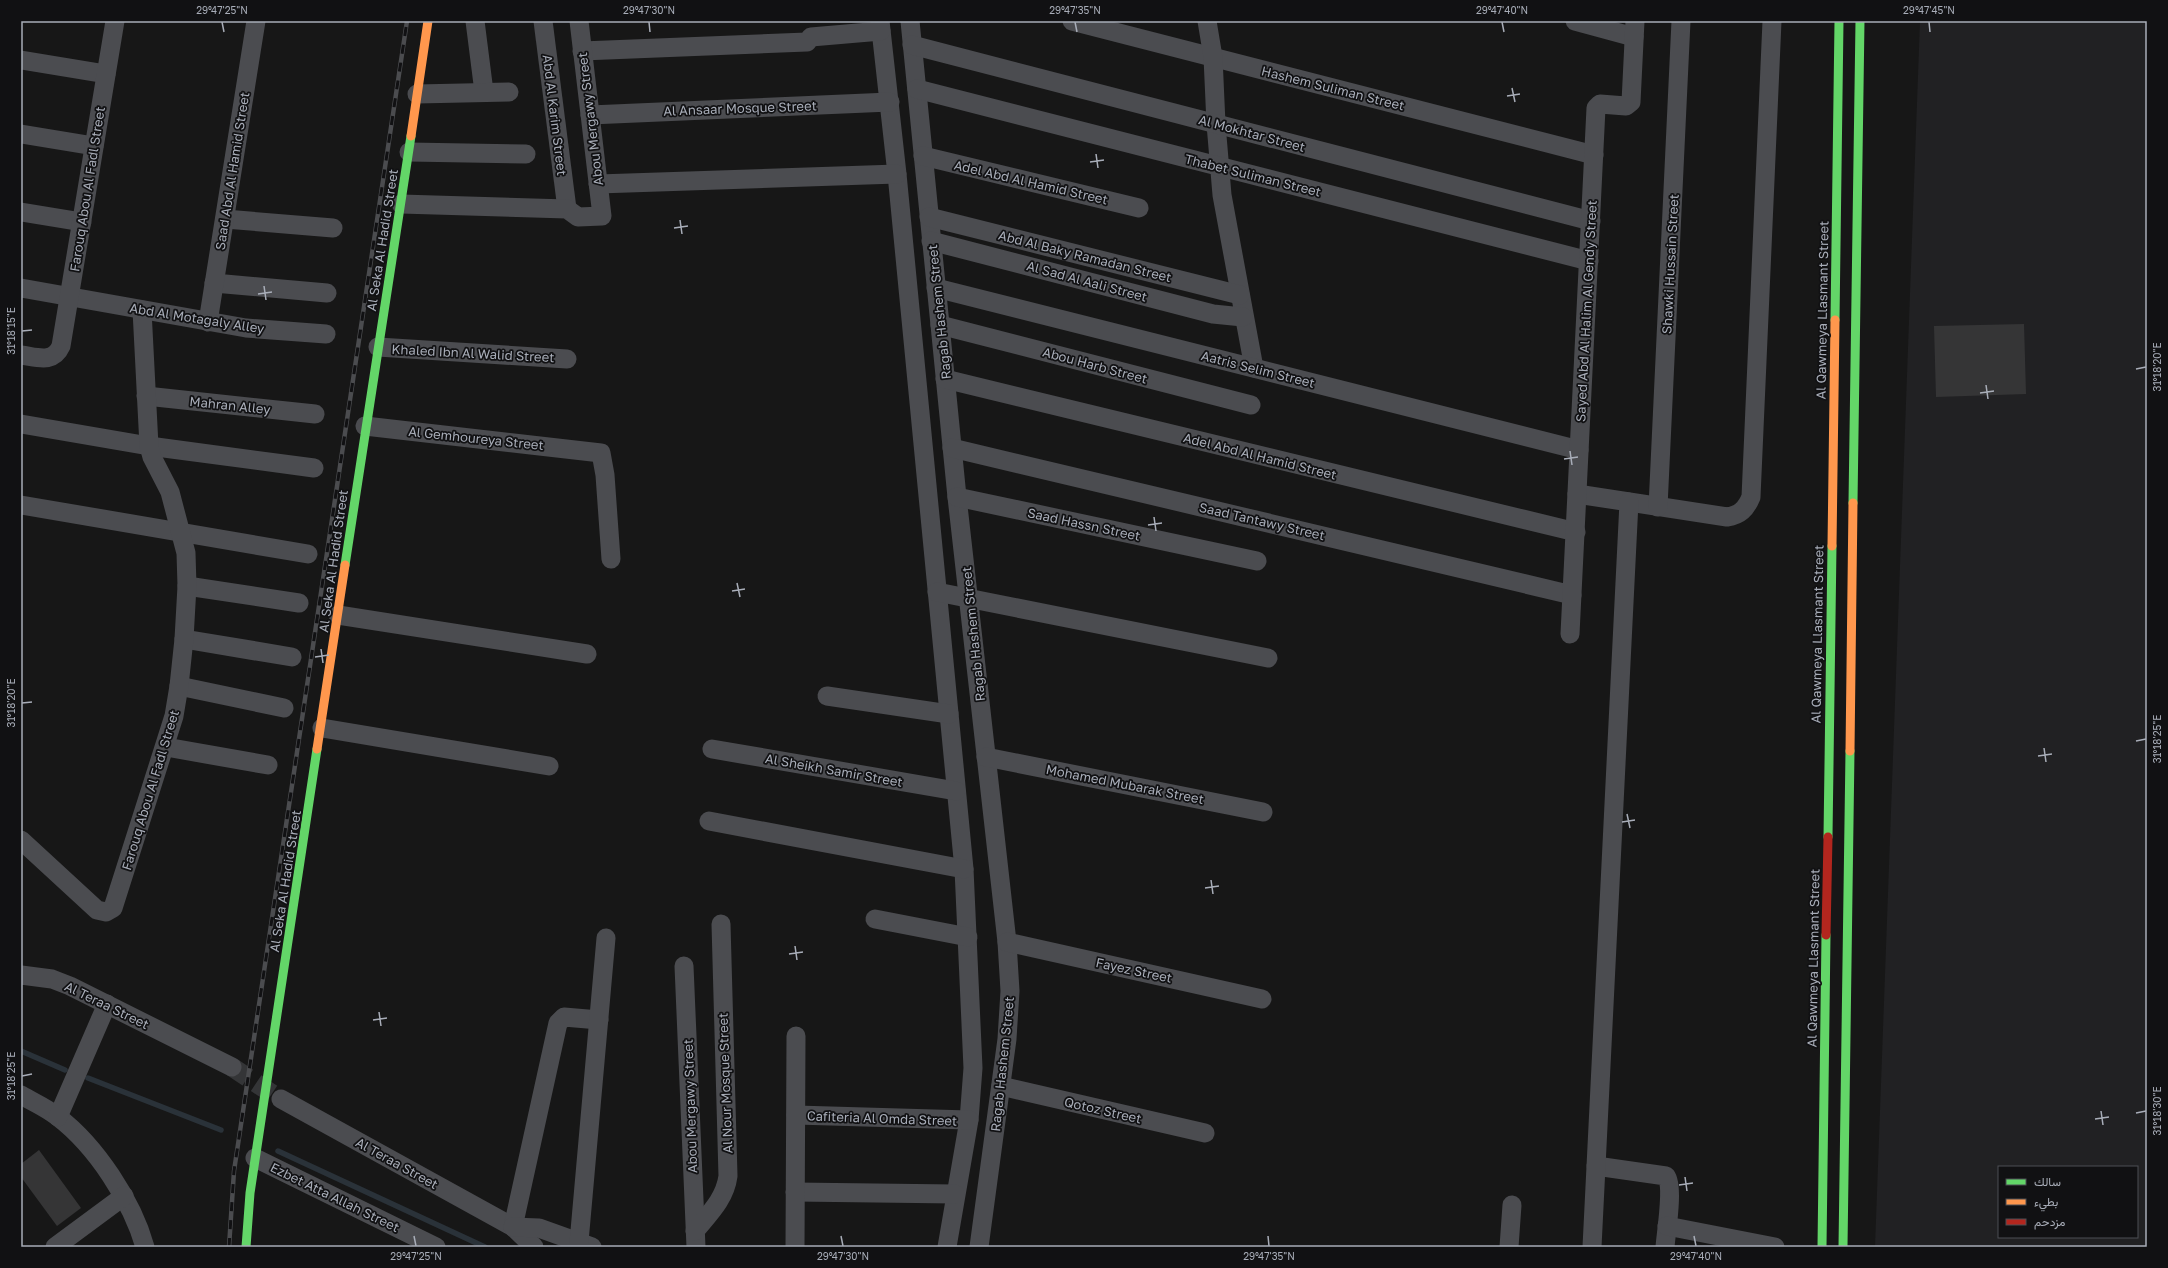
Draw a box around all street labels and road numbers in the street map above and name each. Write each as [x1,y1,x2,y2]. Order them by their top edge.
street label: Abou Mergawy Street [574,51,606,187]
street label: Abd Al Karim Street [540,54,570,176]
street label: Hashem Suliman Street [1260,62,1406,114]
street label: Saad Abd Al Hamid Street [212,91,252,251]
street label: Al Ansaar Mosque Street [663,97,817,119]
street label: Farouq Abou Al Fadl Street [66,105,108,273]
street label: Al Mokhtar Street [1197,111,1307,155]
street label: Thabet Suliman Street [1183,150,1323,200]
street label: Adel Abd Al Hamid Street [953,157,1109,207]
street label: Al Seka Al Hadid Street [363,168,401,312]
street label: Shawki Hussain Street [1658,194,1682,334]
street label: Sayed Abd Al Halim Al Gendy Street [1572,200,1600,422]
street label: Al Qawmeya Llasmant Street [1812,220,1832,400]
street label: Abd Al Baky Ramadan Street [997,227,1173,285]
street label: Ragab Hashem Street [924,244,954,380]
street label: Al Sad Al Aali Street [1025,257,1149,305]
street label: Abd Al Motagaly Alley [128,299,266,337]
street label: Khaled Ibn Al Walid Street [391,341,555,365]
street label: Abou Harb Street [1041,343,1149,387]
street label: Aatris Selim Street [1200,347,1316,391]
street label: Mahran Alley [189,393,272,417]
street label: Al Gemhoureya Street [408,423,544,453]
street label: Adel Abd Al Hamid Street [1182,429,1338,483]
street label: Al Seka Al Hadid Street [315,489,351,633]
street label: Saad Tantawy Street [1198,499,1326,543]
street label: Saad Hassn Street [1026,504,1142,544]
street label: Al Qawmeya Llasmant Street [1807,544,1827,724]
street label: Ragab Hashem Street [958,566,988,702]
street label: Farouq Abou Al Fadl Street [118,708,182,872]
street label: Al Sheikh Samir Street [764,750,904,790]
street label: Mohamed Mubarak Street [1045,761,1205,807]
street label: Al Seka Al Hadid Street [266,809,304,953]
street label: Al Qawmeya Llasmant Street [1803,868,1823,1048]
street label: Fayez Street [1094,954,1174,986]
street label: Al Teraa Street [62,978,152,1032]
street label: Ragab Hashem Street [987,996,1017,1132]
street label: Al Nour Mosque Street [715,1012,735,1154]
street label: Abou Mergawy Street [680,1039,700,1173]
street label: Qotoz Street [1063,1093,1143,1127]
street label: Cafiteria Al Omda Street [807,1107,957,1129]
street label: Al Teraa Street [353,1134,441,1192]
street label: Ezbet Atta Allah Street [268,1159,402,1235]

